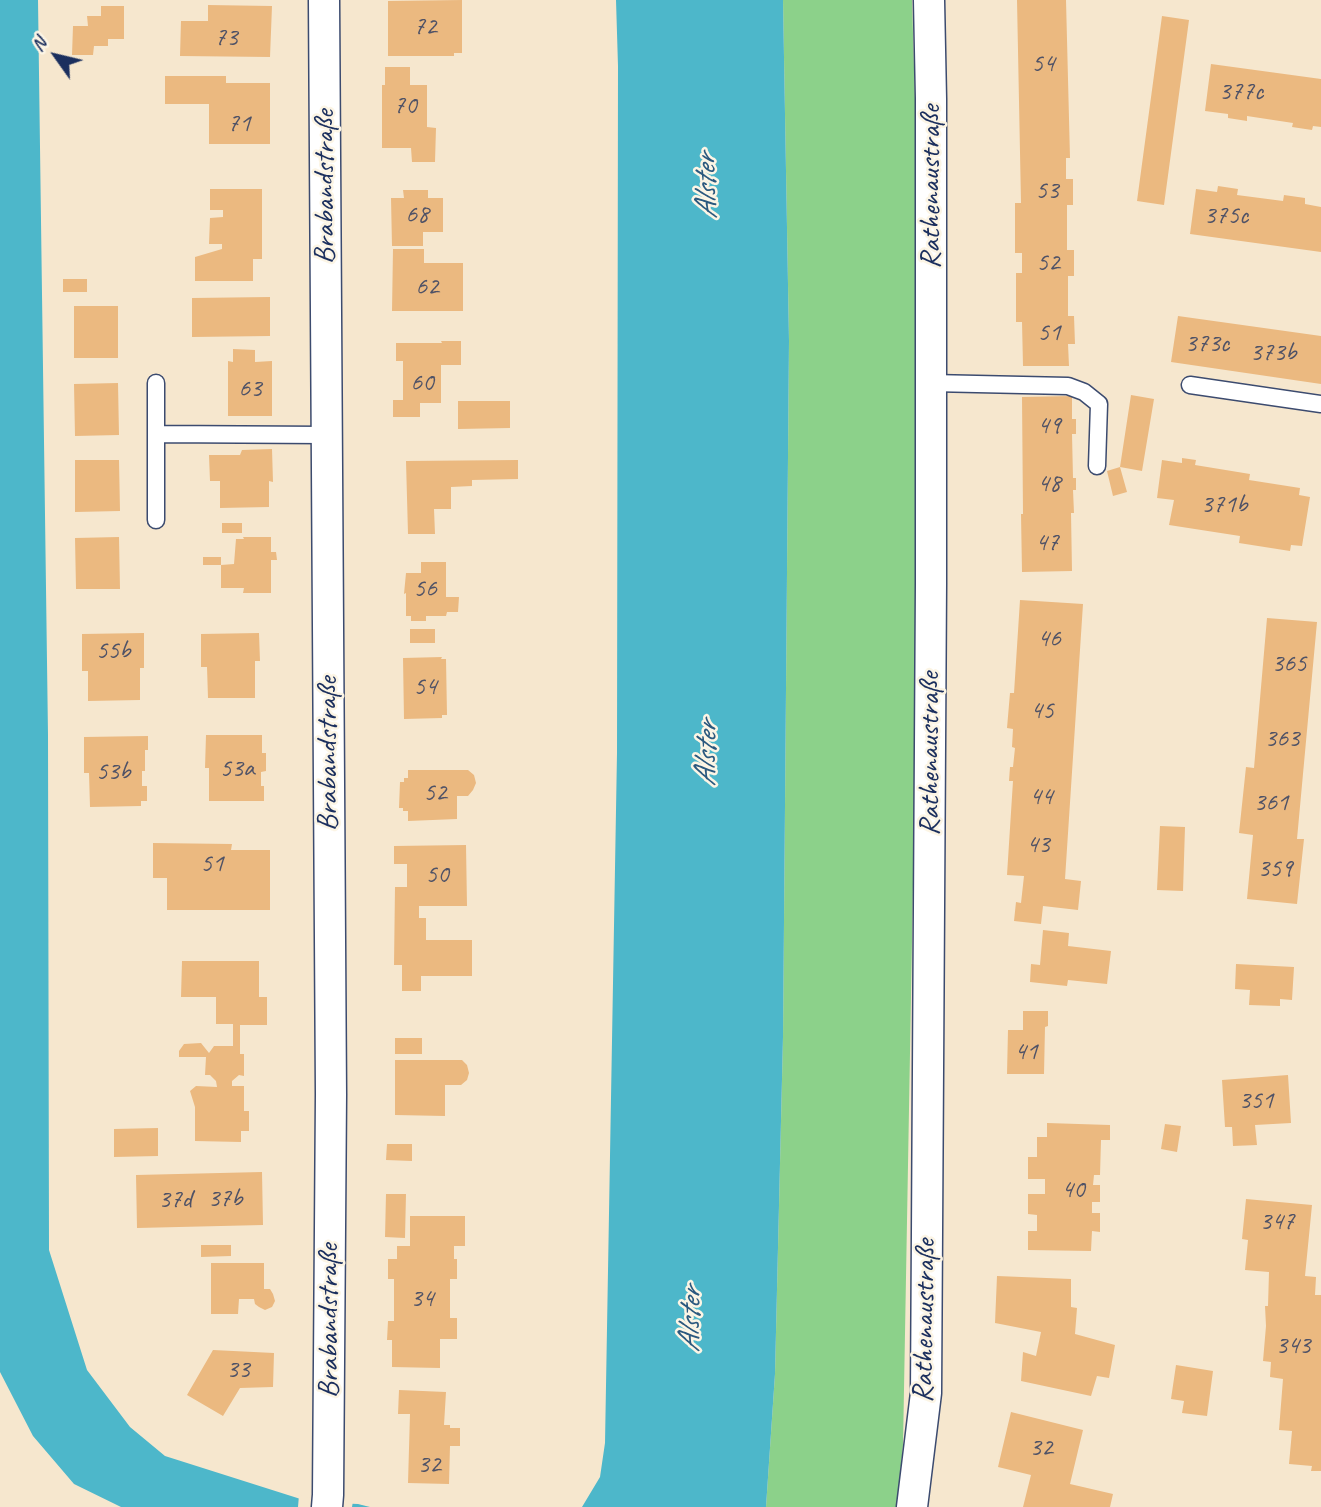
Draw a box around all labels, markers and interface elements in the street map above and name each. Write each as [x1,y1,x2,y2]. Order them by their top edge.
house number: 72 [413,11,437,43]
north arrow [21,21,91,91]
house number: 73 [214,22,238,54]
text: N [25,33,52,56]
house number: 54 [1031,48,1055,80]
house number: 377c [1219,76,1263,108]
house number: 70 [393,90,417,122]
street label: Rathenaustraße [913,105,949,269]
house number: 71 [227,108,251,140]
street label: Brabandstraße [307,110,343,264]
water label: Alster [687,154,727,220]
house number: 53 [1035,175,1059,207]
house number: 68 [405,199,429,231]
house number: 375c [1204,200,1248,232]
house number: 52 [1036,247,1060,279]
house number: 62 [415,271,439,303]
house number: 51 [1037,317,1061,349]
house number: 373c [1185,328,1229,360]
house number: 373b [1250,337,1296,369]
house number: 60 [410,367,434,399]
house number: 63 [238,373,262,405]
house number: 49 [1037,410,1061,442]
house number: 48 [1037,468,1061,500]
house number: 371b [1201,489,1247,521]
house number: 47 [1035,527,1059,559]
house number: 56 [413,573,437,605]
house number: 46 [1037,623,1061,655]
house number: 55b [96,635,130,667]
house number: 365 [1271,648,1307,680]
house number: 54 [413,671,437,703]
street label: Rathenaustraße [912,672,948,836]
street label: Brabandstraße [310,677,346,831]
house number: 45 [1030,695,1054,727]
water label: Alster [687,721,727,787]
house number: 363 [1264,723,1300,755]
house number: 53a [220,753,254,785]
house number: 53b [96,756,130,788]
house number: 52 [423,777,447,809]
house number: 44 [1029,781,1053,813]
house number: 361 [1253,787,1289,819]
house number: 43 [1026,829,1050,861]
house number: 51 [200,848,224,880]
house number: 359 [1257,853,1293,885]
house number: 50 [425,859,449,891]
house number: 41 [1014,1036,1038,1068]
house number: 351 [1238,1085,1274,1117]
house number: 40 [1061,1174,1085,1206]
house number: 37b [208,1183,242,1215]
house number: 37d [158,1184,192,1216]
house number: 347 [1259,1206,1295,1238]
street label: Rathenaustraße [906,1239,944,1403]
street label: Brabandstraße [311,1244,347,1398]
house number: 34 [410,1283,434,1315]
water label: Alster [671,1287,711,1353]
house number: 343 [1275,1330,1311,1362]
house number: 33 [226,1354,250,1386]
house number: 32 [1029,1432,1053,1464]
house number: 32 [417,1449,441,1481]

